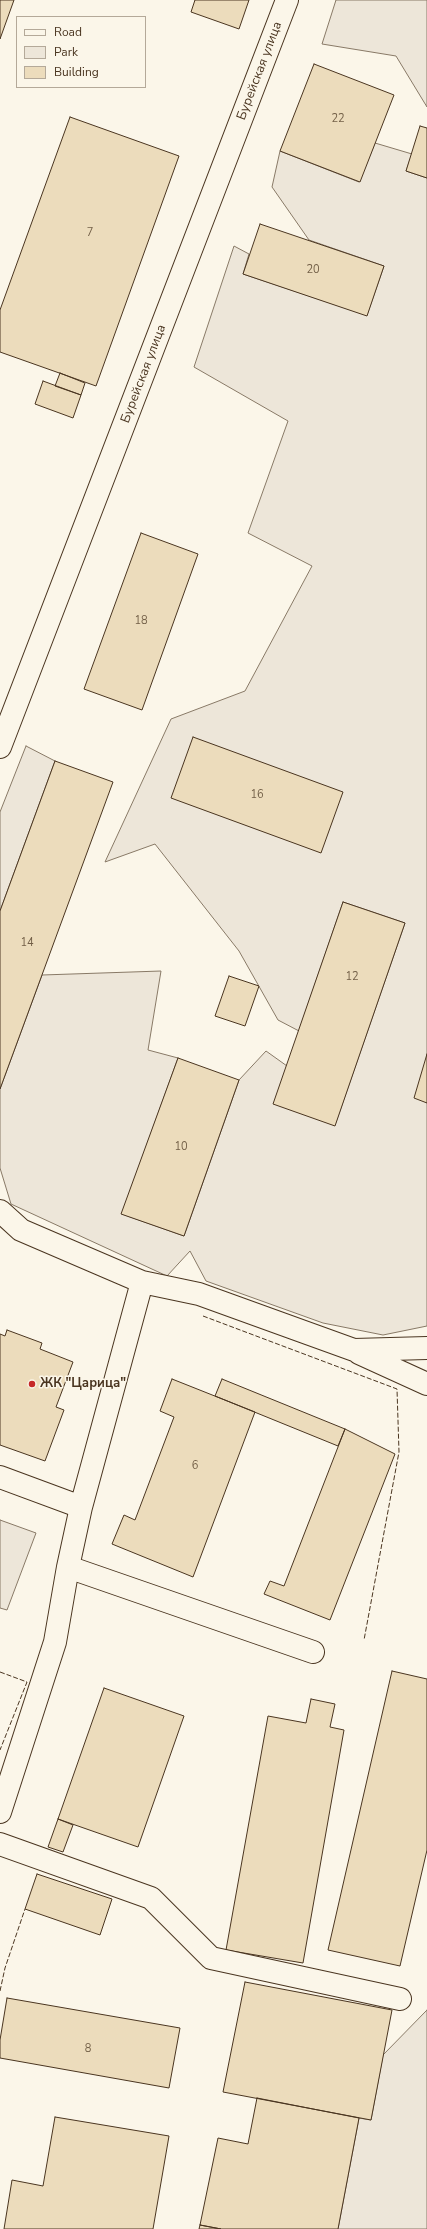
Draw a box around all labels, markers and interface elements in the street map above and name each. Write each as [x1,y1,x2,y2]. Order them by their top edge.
legend [16,16,146,88]
street label: Бурейская улица [234,20,286,122]
text: Road [54,24,82,40]
text: Park [54,44,78,60]
text: Building [54,64,99,80]
house number: 22 [331,112,345,126]
house number: 7 [87,226,93,240]
house number: 20 [306,263,320,277]
street label: Бурейская улица [118,323,170,425]
house number: 18 [134,614,148,628]
house number: 16 [250,788,264,802]
house number: 14 [20,936,34,950]
house number: 12 [345,970,359,984]
house number: 10 [174,1140,188,1154]
place label: ЖК "Царица" [40,1376,126,1392]
marker: ЖК "Царица" [27,1379,37,1389]
house number: 6 [192,1459,198,1473]
house number: 8 [85,2042,91,2056]

